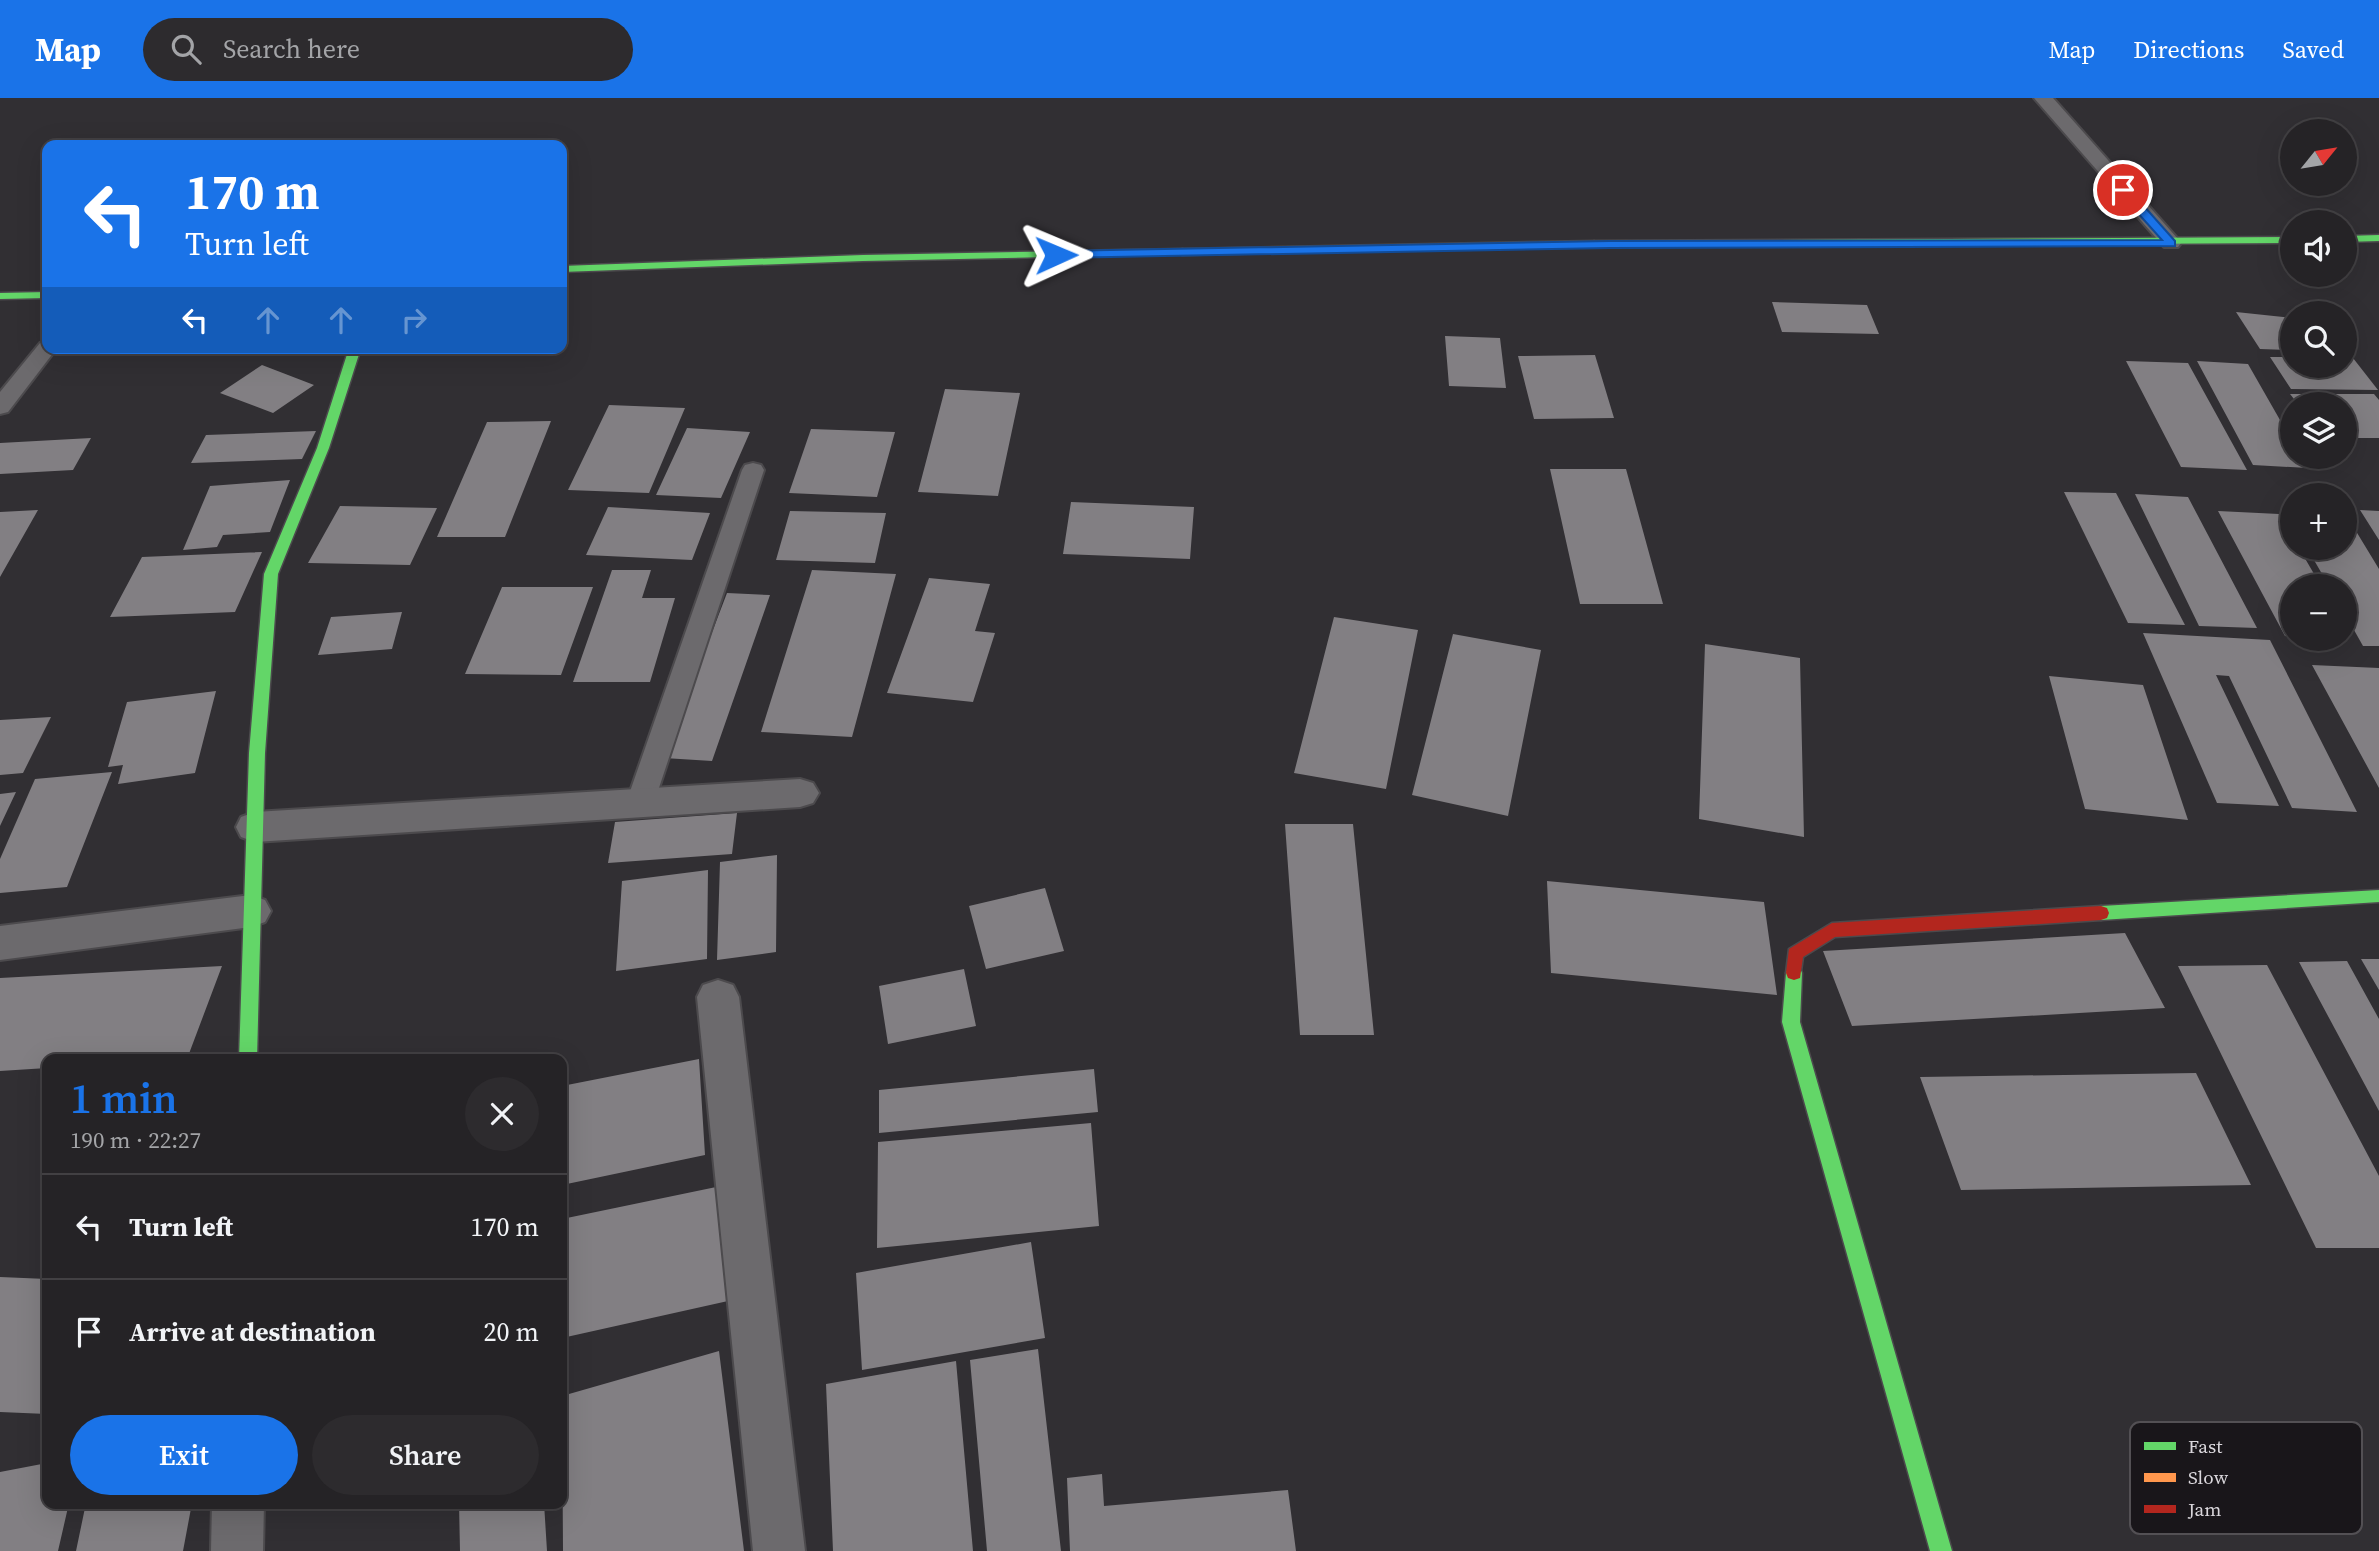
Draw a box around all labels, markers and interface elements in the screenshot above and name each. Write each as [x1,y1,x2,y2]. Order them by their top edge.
search box [143,18,633,81]
text: Map [35,27,101,72]
icon: search [167,30,205,68]
text: Search here [223,31,360,67]
text: Map [2048,33,2095,66]
text: Directions [2133,33,2244,66]
text: Saved [2282,33,2344,66]
north arrow [2280,119,2357,196]
map controls [2280,119,2357,651]
text: 170 m [185,158,320,225]
pin [2093,160,2153,220]
icon: left [70,168,161,259]
icon: arrive [2104,171,2142,209]
button: sound [2280,210,2357,287]
position arrow [1019,218,1093,292]
text: Turn left [185,222,309,266]
icon: left [176,301,214,339]
icon: ahead [249,301,287,339]
icon: ahead [322,301,360,339]
icon: right [395,301,433,339]
button: search [2280,301,2357,378]
button: layers [2280,392,2357,469]
button: + [2280,483,2357,560]
button: − [2280,574,2357,651]
text: 1 min [70,1069,178,1127]
button: close [465,1077,539,1151]
text: 190 m · 22:27 [70,1124,201,1156]
icon: left [70,1208,108,1246]
text: Turn left [129,1209,233,1245]
text: 170 m [471,1209,539,1245]
icon: arrive [70,1313,108,1351]
text: Arrive at destination [129,1314,376,1350]
text: 20 m [484,1314,539,1350]
button: Exit [70,1415,298,1495]
button: Share [312,1415,539,1495]
legend [2130,1422,2362,1534]
text: Fast [2188,1433,2223,1459]
text: Slow [2188,1464,2229,1490]
text: Jam [2187,1496,2221,1522]

